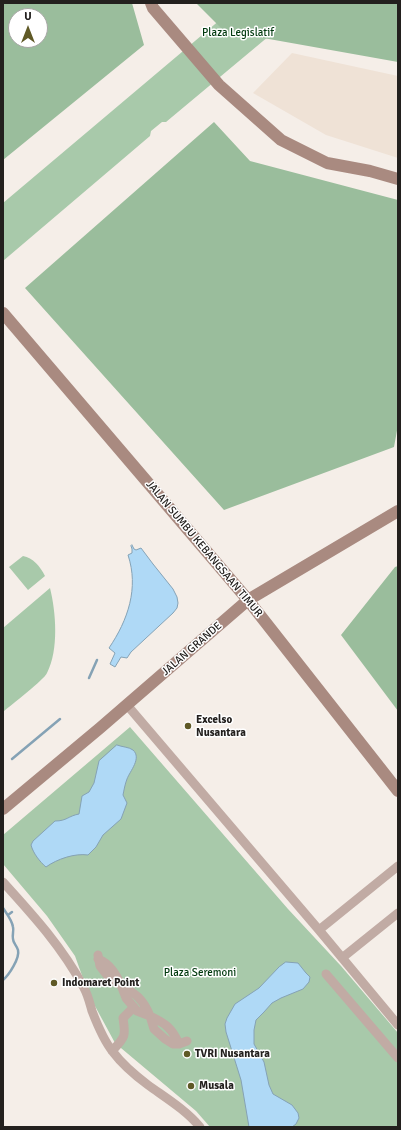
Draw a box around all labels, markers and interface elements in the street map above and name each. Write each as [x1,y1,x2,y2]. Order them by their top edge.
north arrow [8,8,48,48]
text: U [24,10,32,23]
park label: Plaza Legislatif [202,26,274,40]
street label: JALAN SUMBU KEBANGSAAN TIMUR [143,478,265,620]
street label: JALAN GRANDE [159,619,225,679]
place label: Excelso Nusantara [196,713,246,739]
marker: Excelso Nusantara [183,721,193,731]
park label: Plaza Seremoni [164,966,236,980]
place label: Indomaret Point [62,976,139,990]
marker: Indomaret Point [49,978,59,988]
place label: TVRI Nusantara [195,1047,270,1061]
marker: TVRI Nusantara [182,1049,192,1059]
place label: Musala [199,1079,234,1093]
marker: Musala [186,1081,196,1091]

